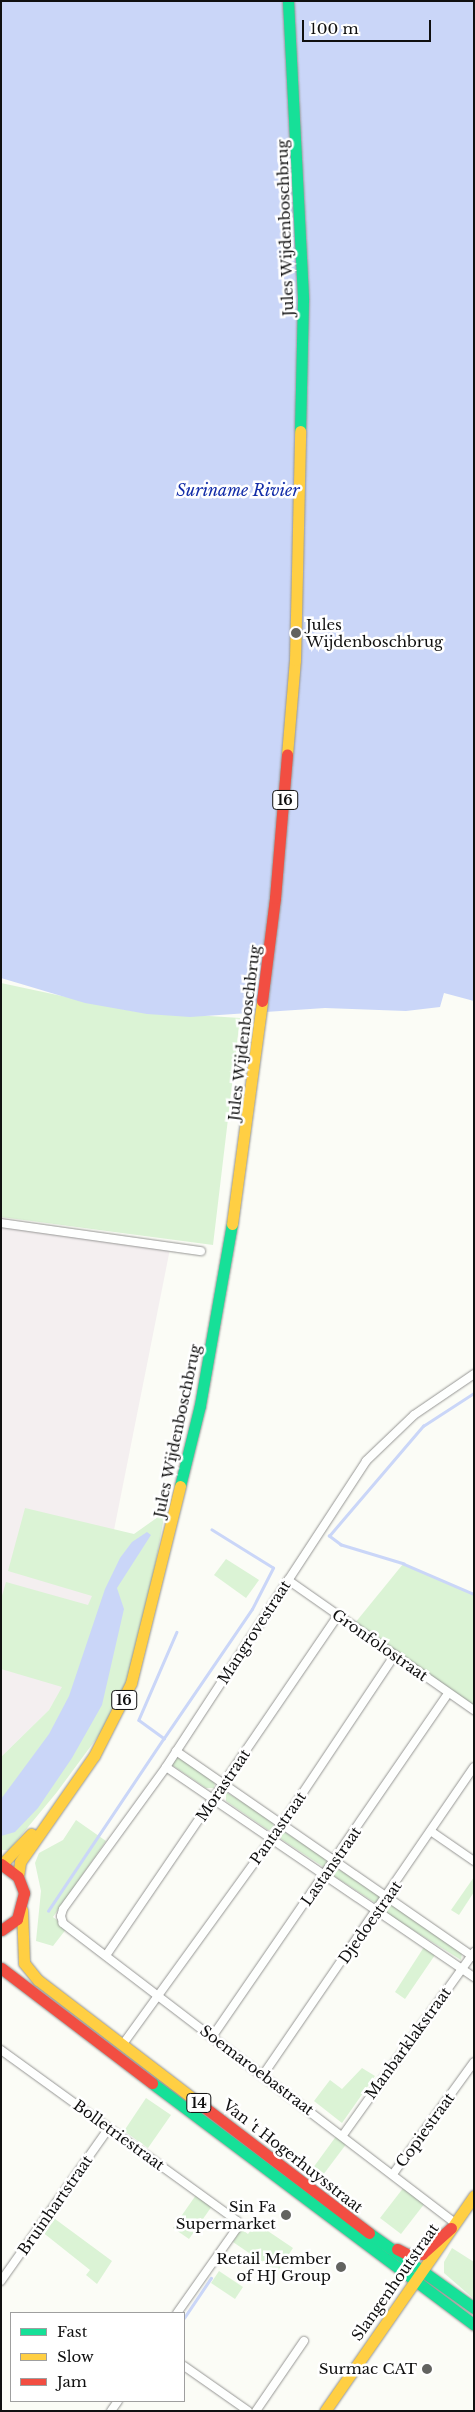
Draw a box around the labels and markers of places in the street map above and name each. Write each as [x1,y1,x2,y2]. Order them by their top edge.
place label: Jules Wijdenboschbrug [306,615,443,650]
marker: Jules Wijdenboschbrug [290,627,302,639]
place label: Sin Fa Supermarket [176,2197,276,2232]
marker: Sin Fa Supermarket [280,2209,292,2221]
place label: Retail Member of HJ Group [216,2249,331,2284]
marker: Retail Member of HJ Group [335,2261,347,2273]
place label: Surmac CAT [319,2360,417,2378]
marker: Surmac CAT [421,2363,433,2375]

